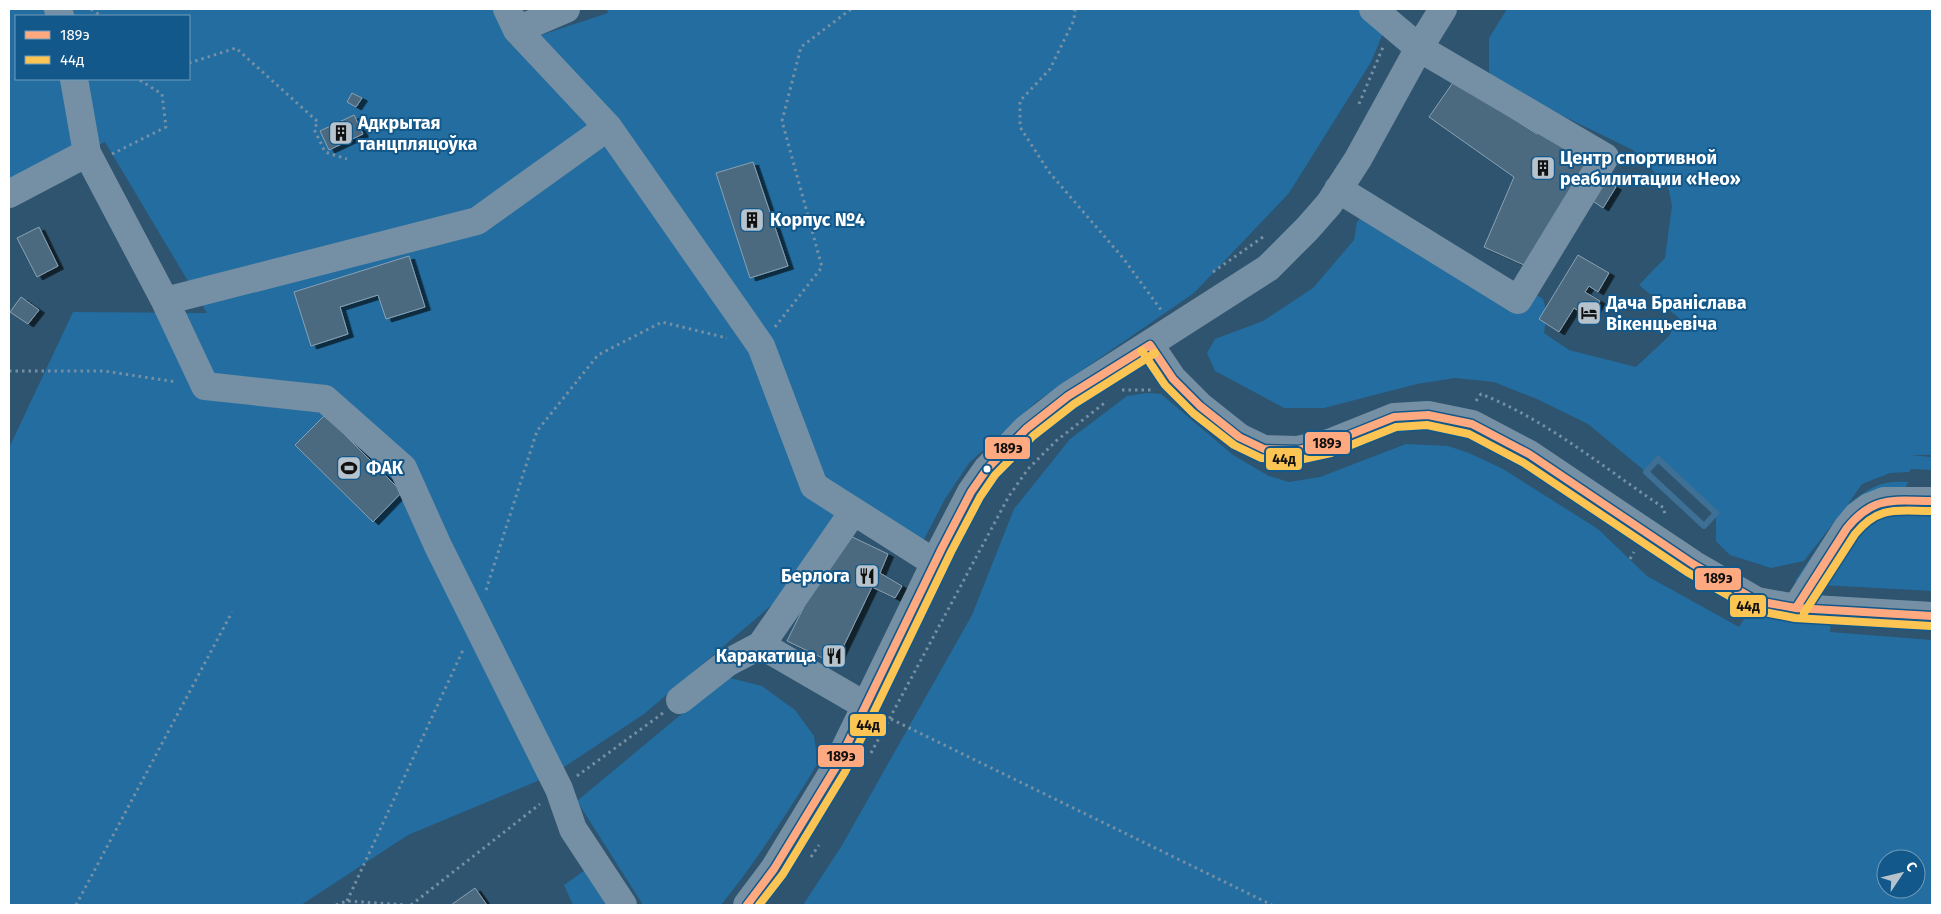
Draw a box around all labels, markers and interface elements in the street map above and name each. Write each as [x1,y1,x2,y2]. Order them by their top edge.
legend [15,15,190,80]
text: 189э [60,26,90,44]
text: 44д [60,51,84,69]
place label: Адкрытая танцпляцоўка [357,112,477,155]
building icon: Адкрытая танцпляцоўка [328,120,354,146]
place label: Центр спортивной реабилитации «Нео» [1560,147,1741,190]
building icon: Центр спортивной реабилитации «Нео» [1530,155,1556,181]
building icon: Корпус №4 [739,207,765,233]
place label: Корпус №4 [770,209,865,231]
place label: Дача Браніслава Вікенцьевіча [1605,292,1747,335]
hotel icon: Дача Браніслава Вікенцьевіча [1576,300,1602,326]
line badge: 189э [1304,431,1351,455]
text: 189э [1312,435,1342,452]
line badge: 189э [984,436,1031,460]
text: 189э [993,440,1023,457]
line badge: 44д [1265,447,1303,471]
text: 44д [1272,451,1296,468]
sports icon: ФАК [336,455,362,481]
place label: ФАК [366,457,404,479]
unlabelled marker [982,464,992,474]
restaurant icon: Берлога [854,563,880,589]
place label: Берлога [781,565,850,587]
line badge: 189э [1694,567,1742,591]
text: 189э [1703,570,1733,587]
line badge: 44д [1729,594,1767,618]
text: 44д [1736,598,1760,615]
restaurant icon: Каракатица [821,643,847,669]
place label: Каракатица [716,645,816,667]
line badge: 44д [849,713,887,737]
text: 44д [856,717,880,734]
line badge: 189э [817,744,865,768]
text: 189э [826,748,856,765]
north arrow [1876,849,1926,899]
text: С [1902,859,1921,875]

